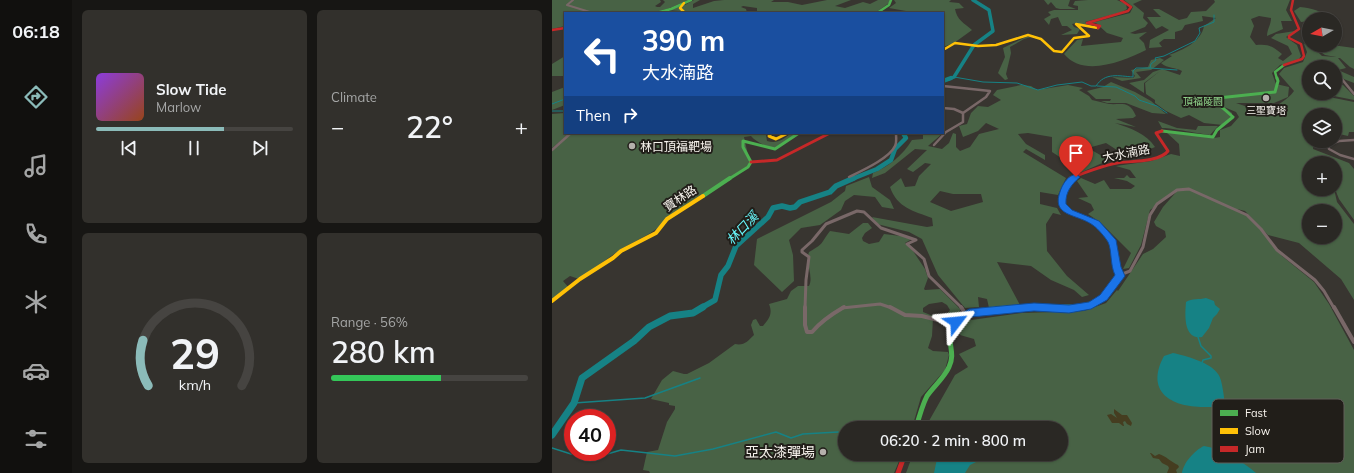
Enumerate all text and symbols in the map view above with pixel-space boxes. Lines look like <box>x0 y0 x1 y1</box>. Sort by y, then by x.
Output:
north arrow <box>1302 12 1342 52</box>
map controls <box>1302 12 1342 244</box>
text: 06:18 <box>12 20 60 43</box>
text: 390 m <box>642 23 725 58</box>
icon: left <box>576 28 628 80</box>
button: search <box>1302 60 1342 100</box>
text: 大水湳路 <box>642 61 714 84</box>
text: Slow Tide <box>156 80 226 99</box>
icon: directions <box>22 83 50 111</box>
text: Climate <box>331 89 377 105</box>
marker: 三聖寶塔 <box>1261 93 1271 103</box>
park label: 頂福陵園 <box>1183 95 1223 108</box>
text: Marlow <box>156 99 201 115</box>
icon: right <box>619 104 641 126</box>
place label: 三聖寶塔 <box>1246 104 1286 117</box>
text: Then <box>576 106 611 125</box>
text: 22° <box>406 108 453 146</box>
button: layers <box>1302 108 1342 148</box>
text: − <box>331 113 344 141</box>
text: + <box>515 113 528 141</box>
pin <box>1059 136 1093 177</box>
icon: previous <box>118 137 140 159</box>
icon: pause <box>183 137 205 159</box>
icon: next <box>249 137 271 159</box>
place label: 林口頂福靶場 <box>640 139 712 154</box>
marker: 林口頂福靶場 <box>627 141 637 151</box>
street label: 大水湳路 <box>1101 141 1151 165</box>
icon: arrive <box>1065 142 1087 164</box>
icon: music <box>22 152 50 180</box>
button: + <box>1302 156 1342 196</box>
street label: 寶林路 <box>661 182 699 214</box>
button: − <box>1302 204 1342 244</box>
water label: 林口溪 <box>723 207 763 248</box>
icon: phone <box>22 220 50 248</box>
icon: climate <box>22 288 50 316</box>
position arrow <box>935 301 977 343</box>
text: Range · 56% <box>331 314 408 330</box>
text: 29 <box>170 327 219 379</box>
text: 280 km <box>331 333 436 371</box>
icon: car <box>22 357 50 385</box>
text: km/h <box>178 375 211 393</box>
legend <box>1212 399 1344 463</box>
text: Fast <box>1245 406 1267 420</box>
speed limit sign: 40 <box>564 409 616 461</box>
text: Slow <box>1245 424 1271 438</box>
icon: filters <box>22 425 50 453</box>
text: 06:20 · 2 min · 800 m <box>880 431 1026 450</box>
text: Jam <box>1245 442 1265 456</box>
place label: 亞太漆彈場 <box>745 443 815 461</box>
marker: 亞太漆彈場 <box>818 447 828 457</box>

